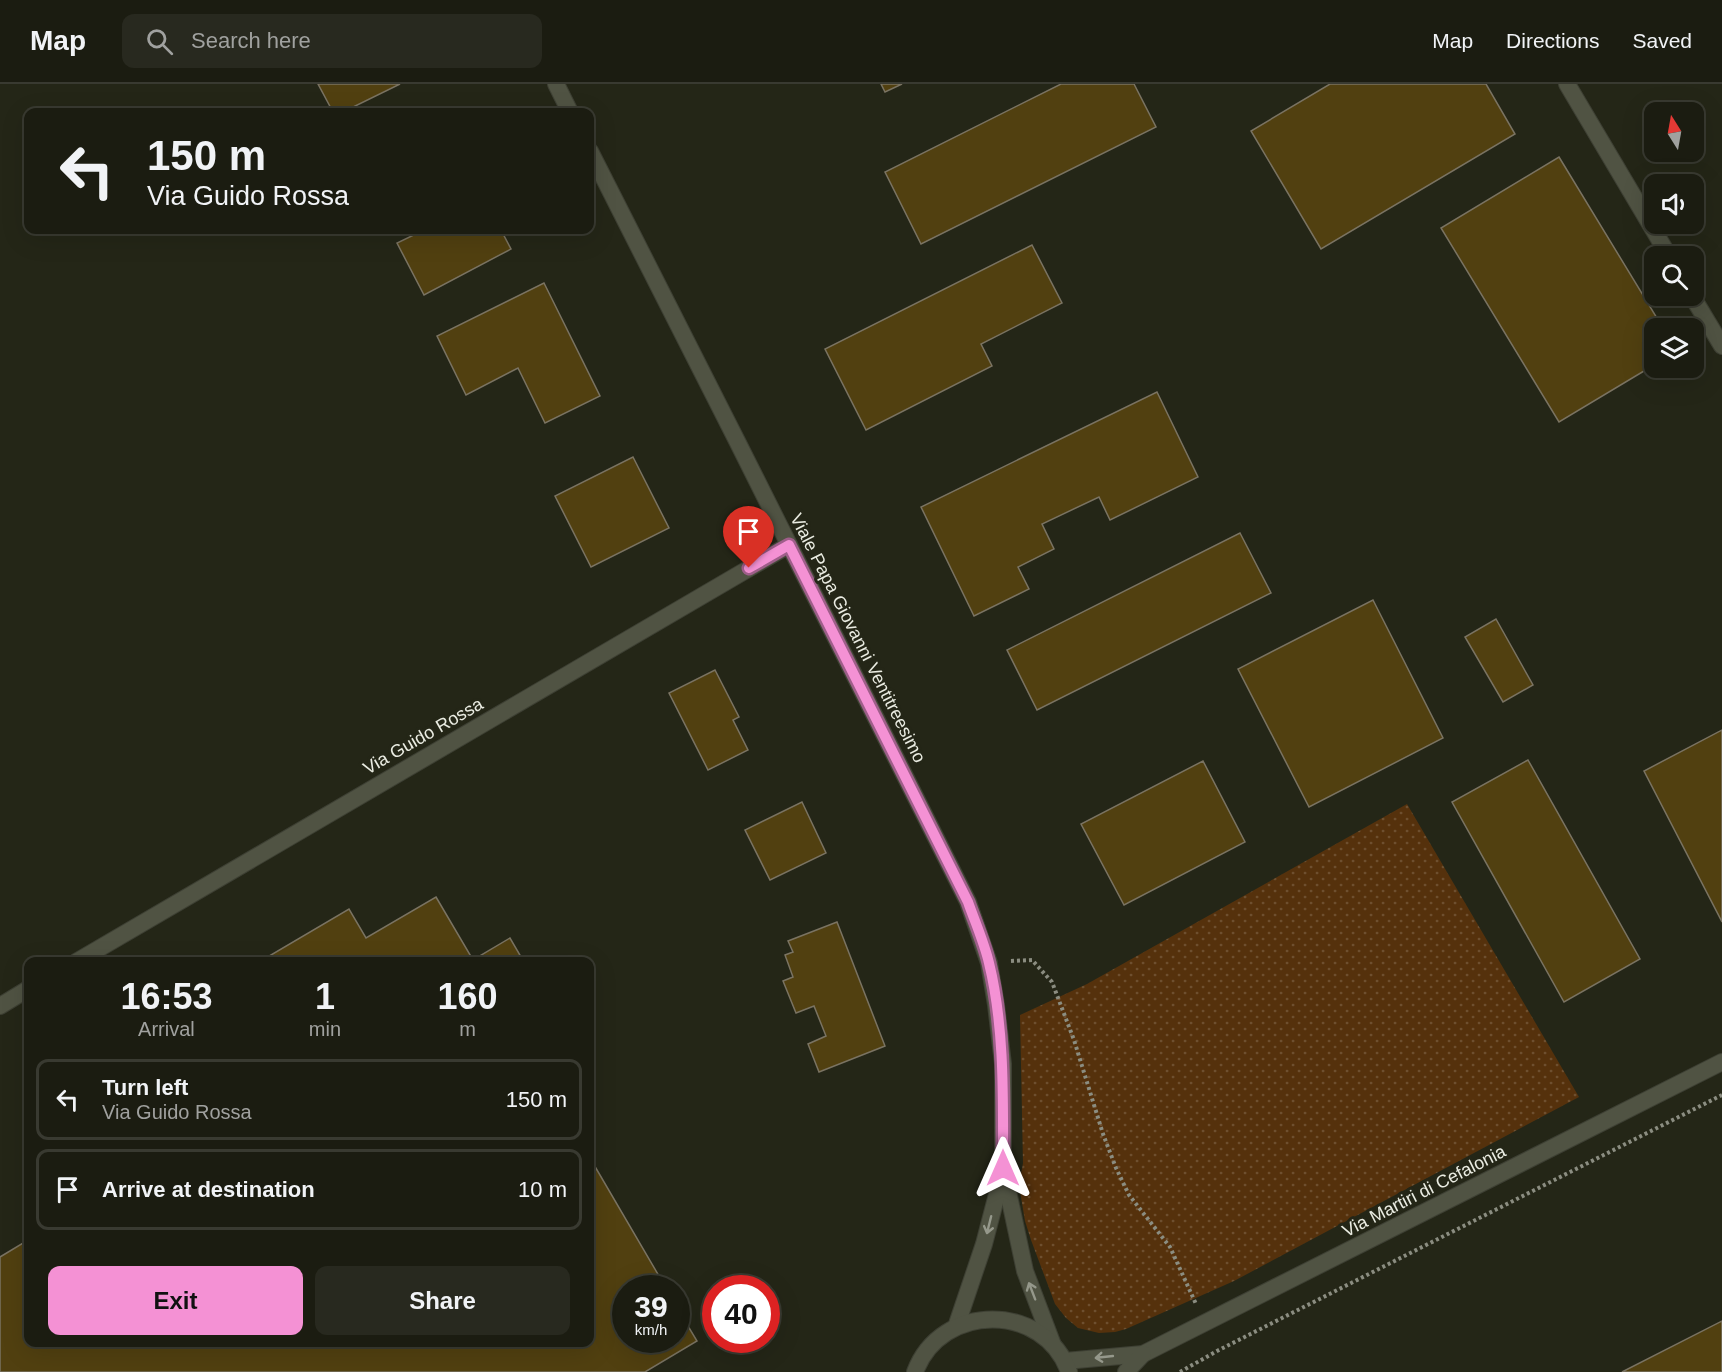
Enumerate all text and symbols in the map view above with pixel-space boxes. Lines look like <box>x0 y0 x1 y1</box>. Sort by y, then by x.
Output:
search box <box>122 14 542 68</box>
text: Map <box>30 25 86 56</box>
icon: search <box>143 25 176 58</box>
text: Search here <box>191 28 311 53</box>
text: Map <box>1432 29 1473 52</box>
text: Directions <box>1506 29 1599 52</box>
text: Saved <box>1632 29 1692 52</box>
north arrow <box>1644 102 1704 162</box>
map controls <box>1644 102 1704 378</box>
icon: left <box>48 132 126 210</box>
text: 150 m <box>147 132 266 179</box>
button: sound <box>1644 174 1704 234</box>
text: Via Guido Rossa <box>147 181 349 211</box>
button: search <box>1644 246 1704 306</box>
button: layers <box>1644 318 1704 378</box>
pin <box>723 506 774 568</box>
street label: Viale Papa Giovanni Ventitreesimo <box>786 510 930 766</box>
icon: arrive <box>732 515 765 548</box>
street label: Via Guido Rossa <box>360 693 487 778</box>
text: 16:53 <box>120 976 212 1017</box>
text: 1 <box>315 976 335 1017</box>
text: 160 <box>437 976 498 1017</box>
text: Arrival <box>138 1018 195 1040</box>
text: min <box>309 1018 341 1040</box>
text: m <box>459 1018 476 1040</box>
text: Turn left <box>102 1075 188 1100</box>
icon: left <box>51 1083 84 1116</box>
text: 150 m <box>506 1087 567 1112</box>
text: Via Guido Rossa <box>102 1101 252 1123</box>
position arrow <box>971 1136 1035 1200</box>
street label: Via Martiri di Cefalonia <box>1339 1141 1510 1241</box>
icon: arrive <box>51 1173 84 1206</box>
text: Arrive at destination <box>102 1177 315 1202</box>
text: 10 m <box>518 1177 567 1202</box>
one-way arrow <box>982 1215 994 1234</box>
button: Exit <box>48 1266 303 1335</box>
button: Share <box>315 1266 570 1335</box>
speed limit sign: 40 <box>702 1275 780 1353</box>
one-way arrow <box>1026 1282 1037 1300</box>
text: 39 <box>634 1290 668 1323</box>
text: km/h <box>635 1321 667 1338</box>
one-way arrow <box>1094 1352 1114 1363</box>

